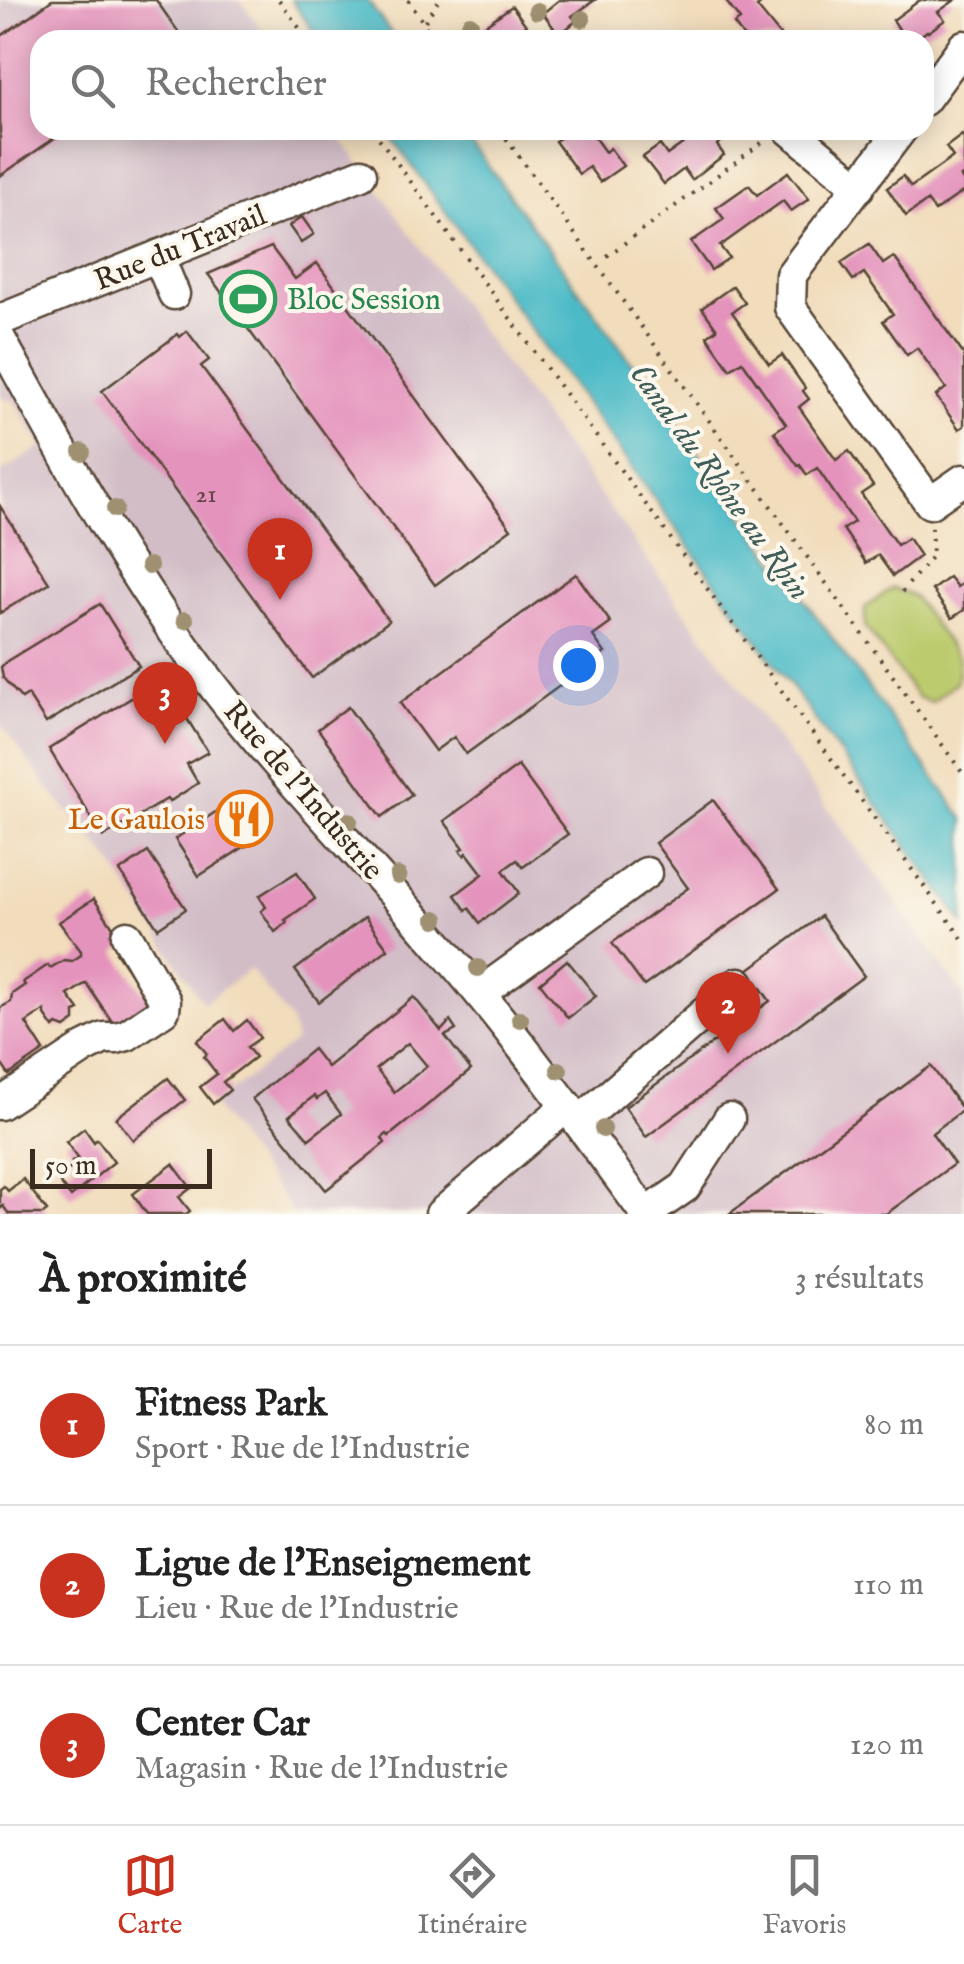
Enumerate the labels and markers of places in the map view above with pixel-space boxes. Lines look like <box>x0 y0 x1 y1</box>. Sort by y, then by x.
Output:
sports icon: Bloc Session <box>218 269 278 329</box>
place label: Bloc Session <box>287 282 441 320</box>
pin: 1 <box>248 518 312 600</box>
pin: 3 <box>132 662 198 744</box>
restaurant icon: Le Gaulois <box>214 789 274 849</box>
place label: Le Gaulois <box>68 802 205 840</box>
pin: 2 <box>696 972 760 1054</box>

